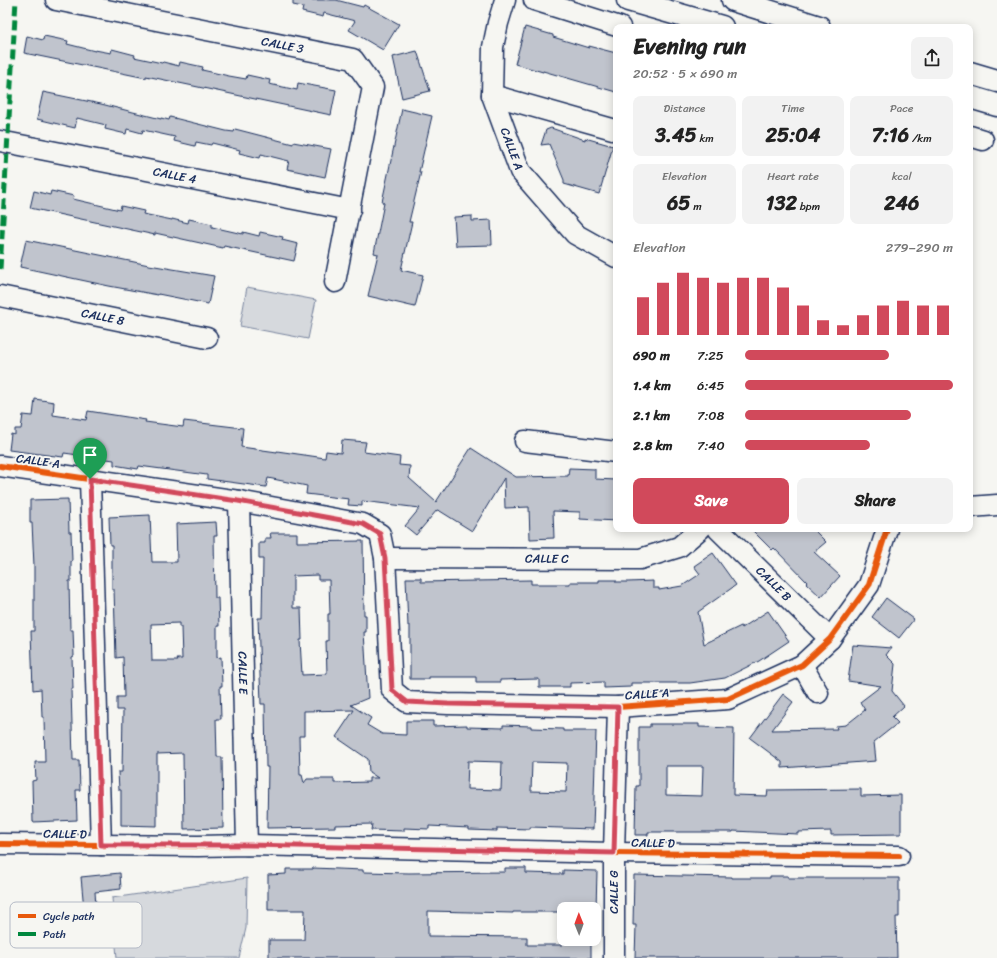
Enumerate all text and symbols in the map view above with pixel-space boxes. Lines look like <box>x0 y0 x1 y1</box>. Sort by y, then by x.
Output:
text: Evening run <box>633 27 746 66</box>
street label: CALLE 3 <box>259 30 306 60</box>
button: share <box>911 37 953 79</box>
text: 20:52 · 5 × 690 m <box>633 62 737 85</box>
text: Distance <box>663 99 705 118</box>
text: Time <box>781 99 805 118</box>
text: Pace <box>890 99 913 118</box>
text: 3.45 <box>655 118 697 153</box>
text: 25:04 <box>766 118 820 153</box>
text: 7:16 <box>872 118 909 153</box>
street label: CALLE A <box>494 124 530 174</box>
text: km <box>697 129 714 148</box>
text: /km <box>909 129 932 148</box>
street label: CALLE 4 <box>151 160 199 191</box>
text: Elevation <box>662 167 707 186</box>
text: Heart rate <box>767 167 819 186</box>
text: kcal <box>892 167 912 186</box>
text: 65 <box>667 186 690 221</box>
text: 132 <box>766 186 797 221</box>
text: 246 <box>884 186 919 221</box>
text: m <box>690 197 702 216</box>
text: bpm <box>797 197 820 216</box>
text: Elevation <box>633 236 686 259</box>
text: 279–290 m <box>886 236 953 259</box>
street label: CALLE 8 <box>79 302 126 332</box>
text: 690 m <box>633 344 670 367</box>
text: 7:25 <box>697 344 724 367</box>
text: 1.4 km <box>633 374 671 397</box>
text: 6:45 <box>697 374 724 397</box>
text: 2.1 km <box>633 404 670 427</box>
text: 7:08 <box>697 404 724 427</box>
text: 2.8 km <box>633 434 673 457</box>
text: 7:40 <box>697 434 725 457</box>
pin <box>73 438 107 479</box>
icon: arrive <box>79 444 101 466</box>
street label: CALLE A <box>15 447 62 475</box>
button: Save <box>633 478 789 524</box>
button: Share <box>797 478 953 524</box>
street label: CALLE C <box>525 548 569 570</box>
street label: CALLE B <box>750 560 797 607</box>
street label: CALLE E <box>232 651 255 696</box>
street label: CALLE A <box>624 681 670 707</box>
street label: CALLE D <box>43 823 88 845</box>
street label: CALLE D <box>631 832 676 854</box>
street label: CALLE G <box>603 870 625 914</box>
legend <box>10 902 142 948</box>
north arrow <box>557 902 601 946</box>
map controls <box>557 902 601 946</box>
text: Cycle path <box>43 907 95 926</box>
text: Path <box>43 925 66 944</box>

